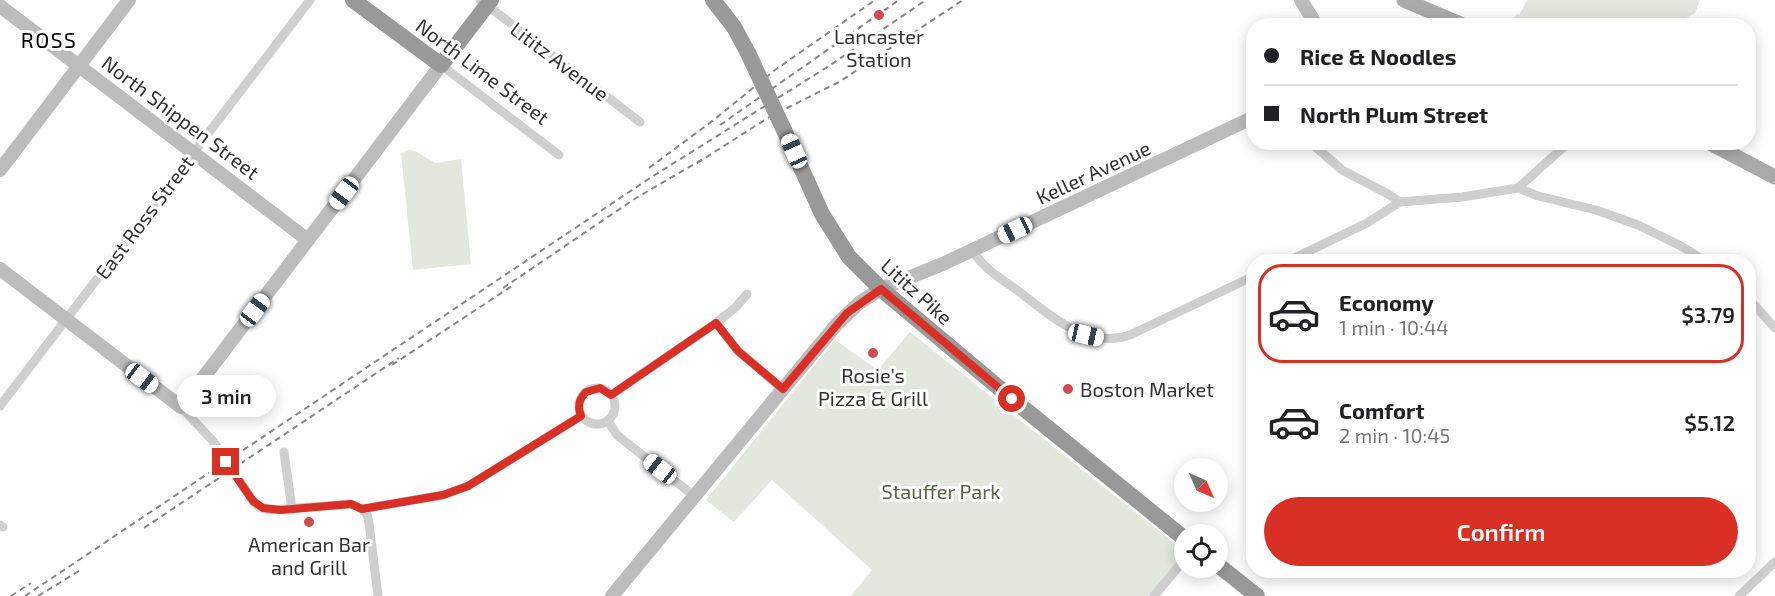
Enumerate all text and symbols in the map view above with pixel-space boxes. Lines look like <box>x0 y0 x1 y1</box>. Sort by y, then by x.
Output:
marker: Lancaster Station <box>872 8 886 22</box>
street label: North Lime Street <box>412 13 555 129</box>
street label: Lititz Avenue <box>506 16 614 106</box>
place label: Lancaster Station <box>834 24 924 71</box>
district label: ROSS <box>21 27 77 52</box>
text: Rice & Noodles <box>1300 43 1456 69</box>
street label: North Shippen Street <box>98 50 265 184</box>
text: North Plum Street <box>1300 101 1488 127</box>
car <box>778 131 810 171</box>
street label: Keller Avenue <box>1032 135 1154 209</box>
street label: East Ross Street <box>90 150 198 283</box>
car <box>326 173 362 213</box>
car <box>995 214 1035 246</box>
street label: Lititz Pike <box>876 253 958 329</box>
icon: car <box>1267 287 1321 341</box>
text: Economy <box>1339 289 1434 315</box>
car <box>237 290 273 330</box>
text: $3.79 <box>1681 301 1735 327</box>
text: 1 min · 10:44 <box>1339 315 1449 339</box>
car <box>1066 322 1106 348</box>
marker: Rosie’s Pizza & Grill <box>866 346 880 360</box>
car <box>122 360 162 396</box>
place label: Rosie’s Pizza & Grill <box>818 363 928 410</box>
callout: 3 min <box>176 375 276 417</box>
place label: Boston Market <box>1080 377 1214 401</box>
marker: Boston Market <box>1061 382 1075 396</box>
text: 3 min <box>201 384 252 408</box>
route start <box>998 385 1025 412</box>
icon: car <box>1267 395 1321 449</box>
text: Comfort <box>1339 397 1424 423</box>
text: $5.12 <box>1684 409 1735 435</box>
text: 2 min · 10:45 <box>1339 423 1450 447</box>
route end <box>212 448 239 475</box>
car <box>640 451 680 487</box>
north arrow <box>1174 458 1228 512</box>
map controls <box>1174 458 1228 578</box>
park label: Stauffer Park <box>882 479 1000 503</box>
button: Confirm <box>1264 497 1738 566</box>
marker: American Bar and Grill <box>302 515 316 529</box>
button: locate <box>1174 524 1228 578</box>
place label: American Bar and Grill <box>248 532 370 579</box>

